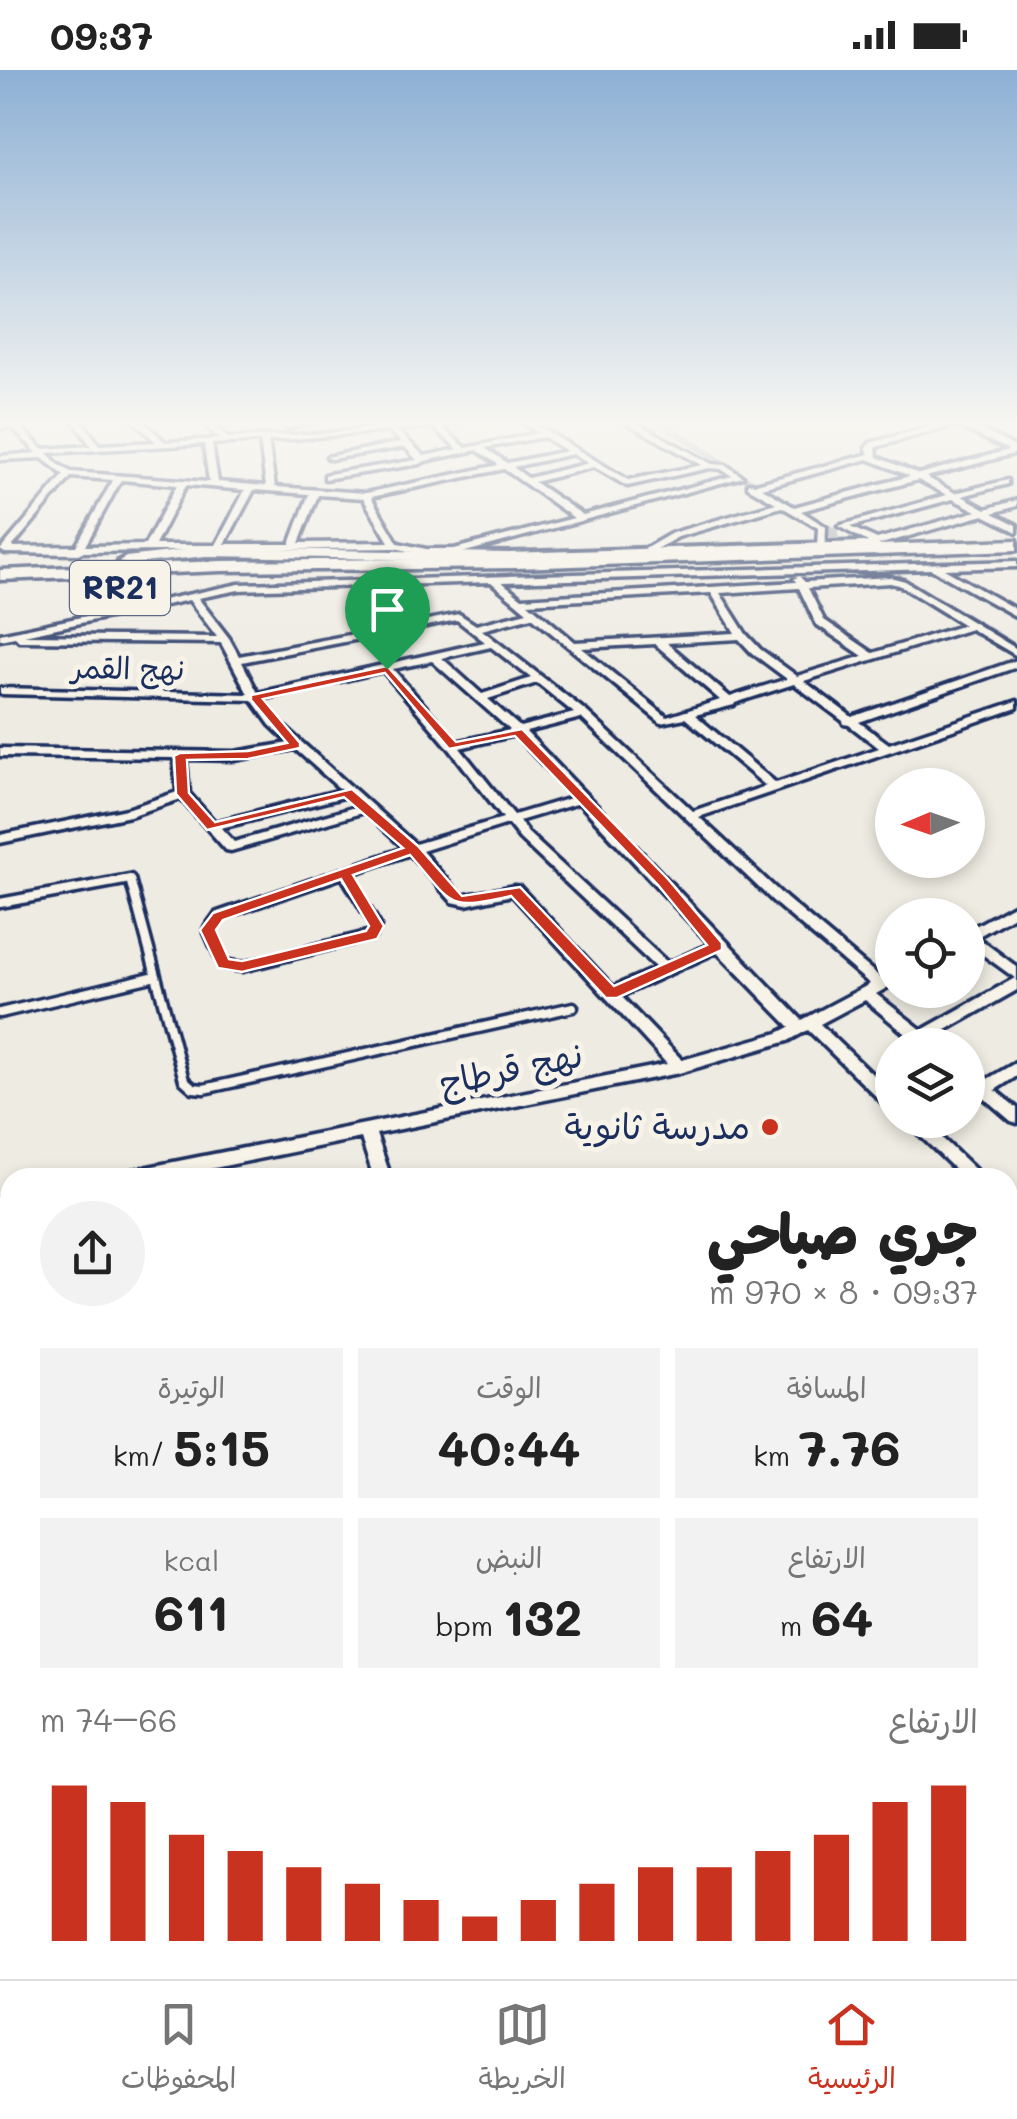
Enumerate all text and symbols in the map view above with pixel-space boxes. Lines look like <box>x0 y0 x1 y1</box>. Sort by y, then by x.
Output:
text: 09:37 <box>50 10 153 60</box>
road number: RR21 <box>70 561 170 615</box>
pin <box>345 567 430 670</box>
icon: arrive <box>360 582 415 637</box>
street label: نهج القمر <box>68 646 185 690</box>
north arrow <box>875 768 985 878</box>
map controls <box>875 768 985 1138</box>
button: locate <box>875 898 985 1008</box>
button: layers <box>875 1028 985 1138</box>
street label: نهج قرطاج <box>435 1029 587 1108</box>
place label: مدرسة ثانوية <box>565 1102 750 1148</box>
marker: مدرسة ثانوية <box>759 1116 781 1138</box>
text: جري صباحي <box>707 1196 978 1268</box>
button: share <box>40 1201 145 1306</box>
text: 09:37 · 8 × 970 m <box>709 1270 978 1312</box>
text: الوتيرة <box>158 1369 225 1405</box>
text: الوقت <box>476 1369 542 1405</box>
text: المسافة <box>787 1369 867 1405</box>
text: 5:15 <box>174 1413 270 1479</box>
text: 40:44 <box>437 1413 581 1479</box>
text: 7.76 <box>799 1413 900 1479</box>
text: /km <box>113 1437 174 1473</box>
text: km <box>753 1437 799 1473</box>
text: النبض <box>476 1539 542 1575</box>
text: الارتفاع <box>787 1539 866 1575</box>
text: kcal <box>163 1542 219 1578</box>
text: 611 <box>154 1578 229 1644</box>
text: 132 <box>502 1583 582 1649</box>
text: 64 <box>811 1583 873 1649</box>
text: bpm <box>436 1607 502 1643</box>
text: m <box>780 1607 811 1643</box>
text: 66–74 m <box>40 1698 177 1740</box>
text: الارتفاع <box>888 1699 978 1741</box>
tab: المحفوظات <box>121 1997 236 2103</box>
tab: الخريطة <box>479 1997 566 2103</box>
tab: الرئيسية <box>808 1997 896 2103</box>

